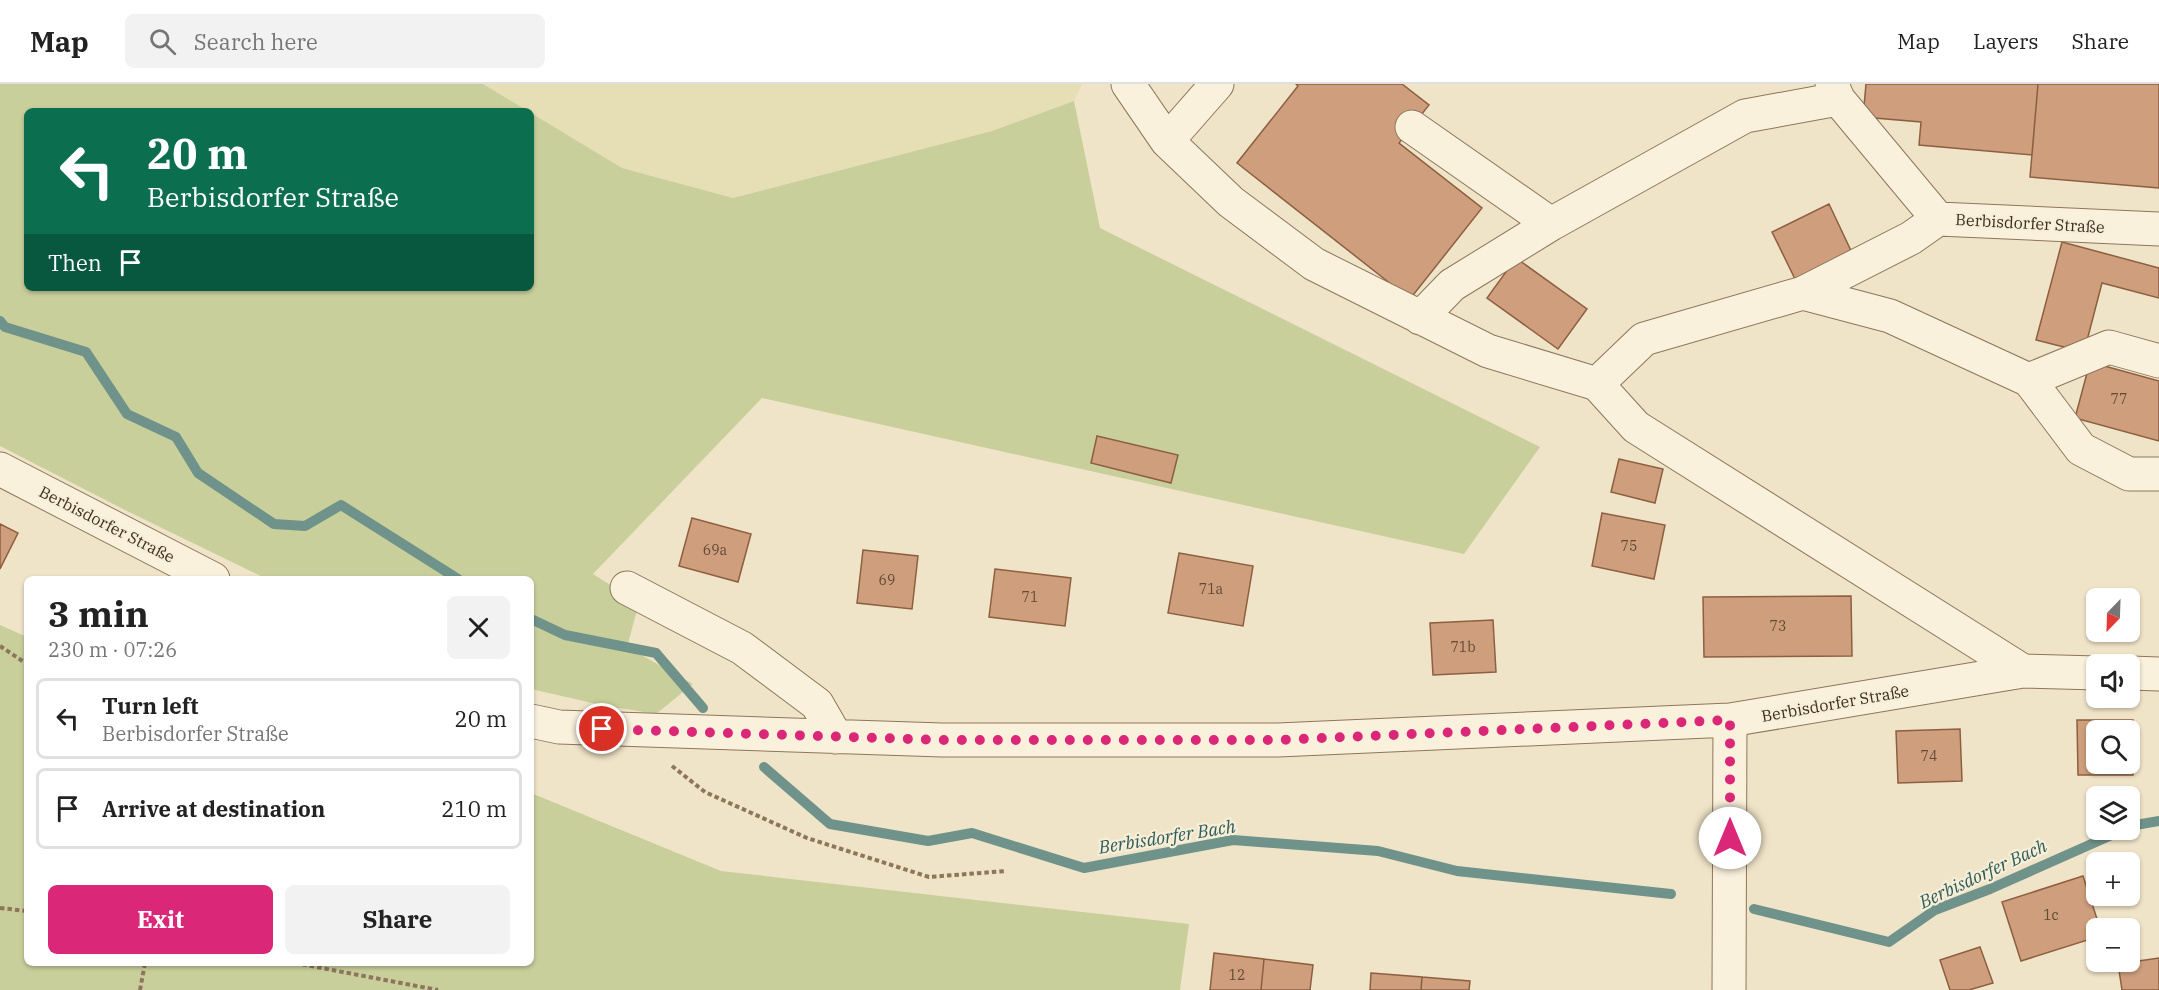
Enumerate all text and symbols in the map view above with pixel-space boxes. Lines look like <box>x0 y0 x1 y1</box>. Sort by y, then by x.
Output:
search box <box>125 14 545 68</box>
text: Map <box>30 23 89 60</box>
icon: search <box>146 25 179 58</box>
text: Search here <box>194 27 318 56</box>
text: Map <box>1897 27 1940 55</box>
text: Layers <box>1973 27 2039 55</box>
text: Share <box>2072 27 2129 55</box>
text: 20 m <box>147 126 248 181</box>
icon: left <box>48 132 126 210</box>
text: Berbisdorfer Straße <box>147 179 399 214</box>
street label: Berbisdorfer Straße <box>1955 209 2105 237</box>
icon: arrive <box>114 246 147 279</box>
text: Then <box>48 248 102 277</box>
house number: 77 <box>2111 390 2127 408</box>
street label: Berbisdorfer Straße <box>36 481 178 567</box>
house number: 75 <box>1621 537 1637 555</box>
house number: 69a <box>703 541 728 559</box>
house number: 69 <box>879 571 895 589</box>
house number: 71a <box>1199 580 1224 598</box>
house number: 71 <box>1022 588 1038 606</box>
north arrow <box>2086 588 2140 642</box>
map controls <box>2086 588 2140 972</box>
text: 3 min <box>48 590 149 637</box>
button: close <box>447 596 510 659</box>
house number: 73 <box>1770 617 1786 635</box>
text: 230 m · 07:26 <box>48 636 177 663</box>
house number: 71b <box>1450 638 1476 656</box>
button: sound <box>2086 654 2140 708</box>
street label: Berbisdorfer Straße <box>1760 680 1910 726</box>
text: Turn left <box>102 691 198 720</box>
icon: left <box>51 702 84 735</box>
pin <box>576 703 627 754</box>
text: 20 m <box>455 704 507 733</box>
icon: arrive <box>585 712 618 745</box>
text: Berbisdorfer Straße <box>102 720 289 747</box>
button: search <box>2086 720 2140 774</box>
house number: 74 <box>1921 747 1937 765</box>
button: layers <box>2086 786 2140 840</box>
icon: arrive <box>51 792 84 825</box>
text: Arrive at destination <box>102 794 325 823</box>
text: 210 m <box>441 794 507 823</box>
position arrow <box>1698 806 1762 870</box>
water label: Berbisdorfer Bach <box>1096 814 1237 859</box>
water label: Berbisdorfer Bach <box>1914 834 2050 914</box>
button: + <box>2086 852 2140 906</box>
button: Exit <box>48 885 273 954</box>
button: Share <box>285 885 510 954</box>
house number: 1c <box>2043 906 2059 924</box>
button: − <box>2086 918 2140 972</box>
house number: 12 <box>1229 966 1245 984</box>

